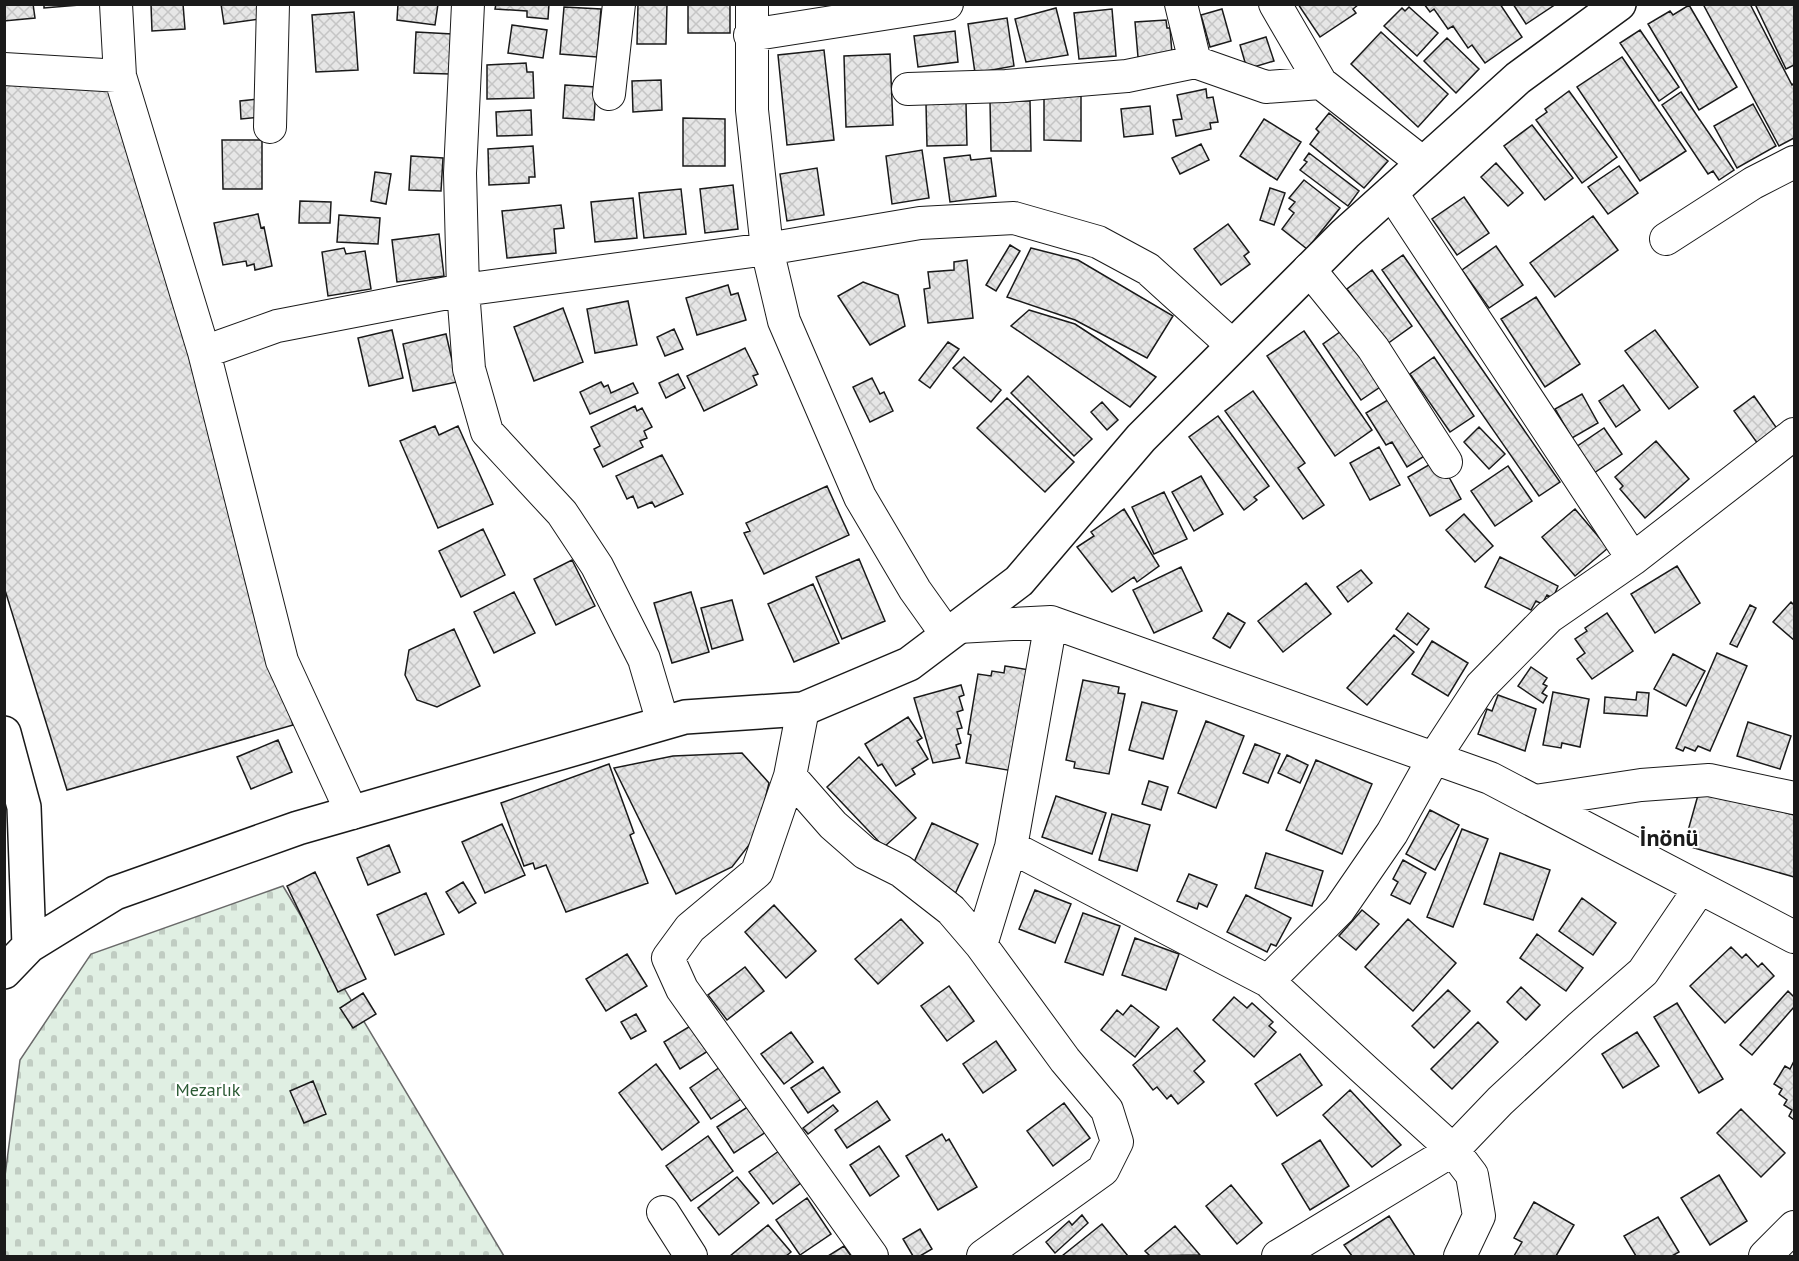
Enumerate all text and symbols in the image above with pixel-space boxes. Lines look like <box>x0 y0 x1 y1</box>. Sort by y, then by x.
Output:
district label: İnönü <box>1640 822 1698 853</box>
park label: Mezarlık <box>176 1078 241 1101</box>

